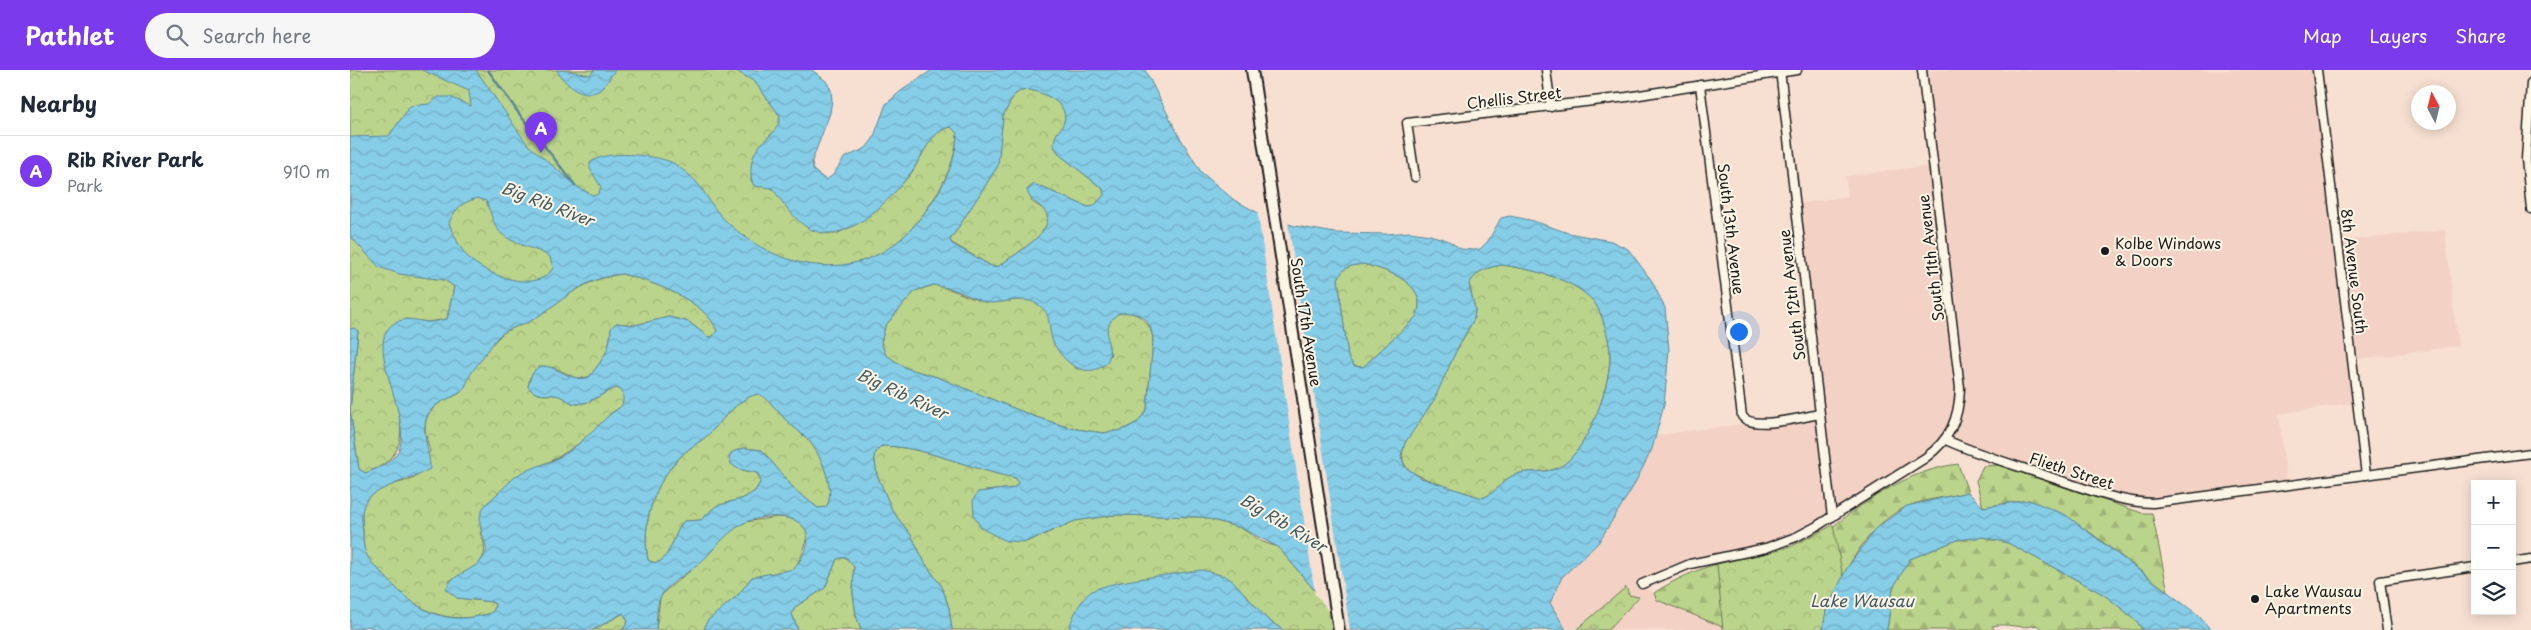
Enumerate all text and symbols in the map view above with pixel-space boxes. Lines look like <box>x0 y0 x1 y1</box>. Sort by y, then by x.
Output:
search box <box>145 13 495 58</box>
text: Pathlet <box>25 17 115 53</box>
icon: search <box>163 21 191 49</box>
text: Search here <box>203 21 311 49</box>
text: Map <box>2303 22 2342 49</box>
text: Layers <box>2370 22 2427 49</box>
text: Share <box>2455 22 2506 49</box>
street label: Chellis Street <box>1465 80 1563 114</box>
north arrow <box>2411 85 2456 130</box>
text: Nearby <box>20 87 97 119</box>
pin: A <box>525 112 557 153</box>
text: Rib River Park <box>67 145 204 173</box>
text: A <box>30 159 42 183</box>
text: 910 m <box>283 159 330 183</box>
street label: South 13th Avenue <box>1713 162 1751 296</box>
text: Park <box>67 173 103 197</box>
water label: Big Rib River <box>498 174 600 233</box>
street label: South 11th Avenue <box>1911 193 1949 323</box>
street label: 8th Avenue South <box>2336 207 2374 335</box>
street label: South 12th Avenue <box>1772 228 1810 362</box>
place label: Kolbe Windows & Doors <box>2115 231 2221 271</box>
marker: Kolbe Windows & Doors <box>2099 245 2111 257</box>
street label: South 17th Avenue <box>1285 256 1329 388</box>
your location <box>1726 319 1752 345</box>
water label: Big Rib River <box>854 362 954 425</box>
street label: Flieth Street <box>2027 446 2117 494</box>
map controls <box>2471 480 2516 615</box>
button: + <box>2471 480 2516 525</box>
water label: Big Rib River <box>1236 487 1334 559</box>
button: − <box>2471 525 2516 570</box>
button: layers <box>2471 570 2516 615</box>
place label: Lake Wausau Apartments <box>2265 579 2362 619</box>
water label: Lake Wausau <box>1810 588 1915 612</box>
marker: Lake Wausau Apartments <box>2249 593 2261 605</box>

